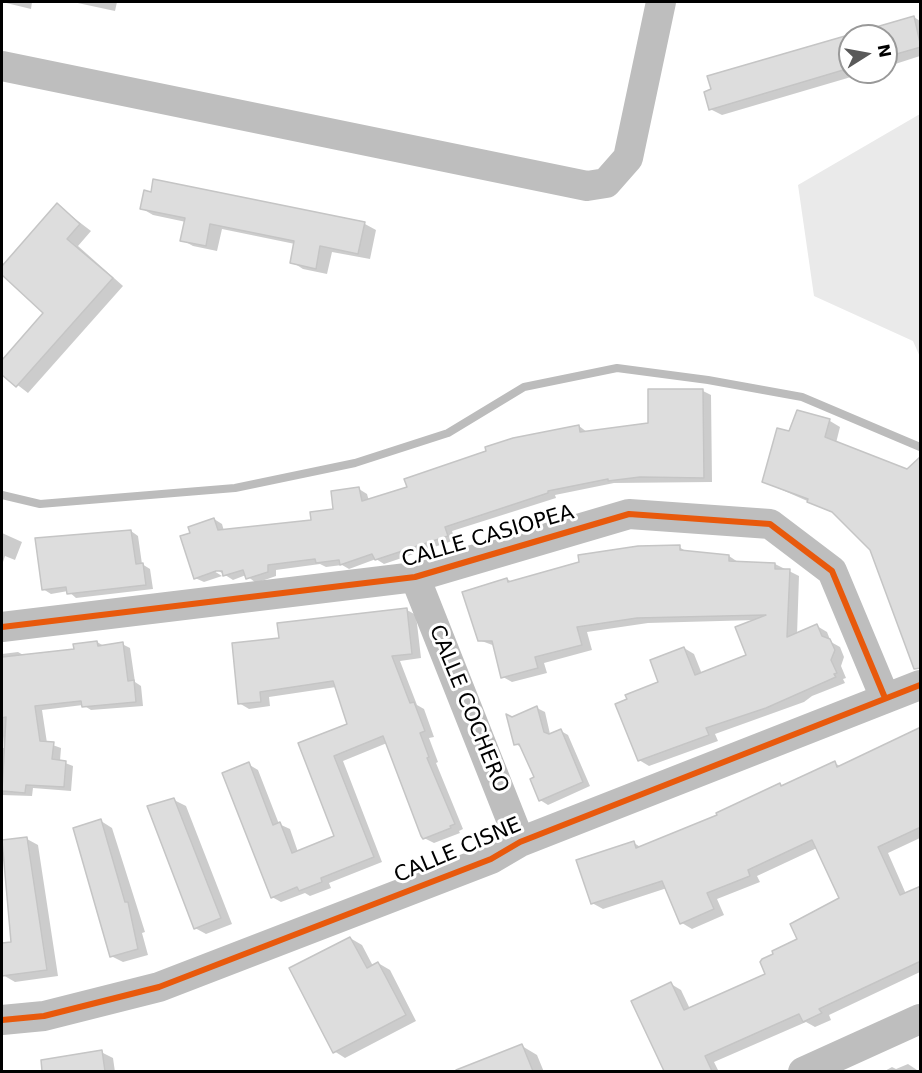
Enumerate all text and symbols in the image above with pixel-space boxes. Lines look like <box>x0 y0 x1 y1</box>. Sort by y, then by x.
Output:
north arrow <box>838 24 898 84</box>
text: N <box>874 42 895 59</box>
street label: CALLE CASIOPEA <box>399 500 577 574</box>
street label: CALLE COCHERO <box>423 622 513 796</box>
street label: CALLE CISNE <box>391 813 525 889</box>

